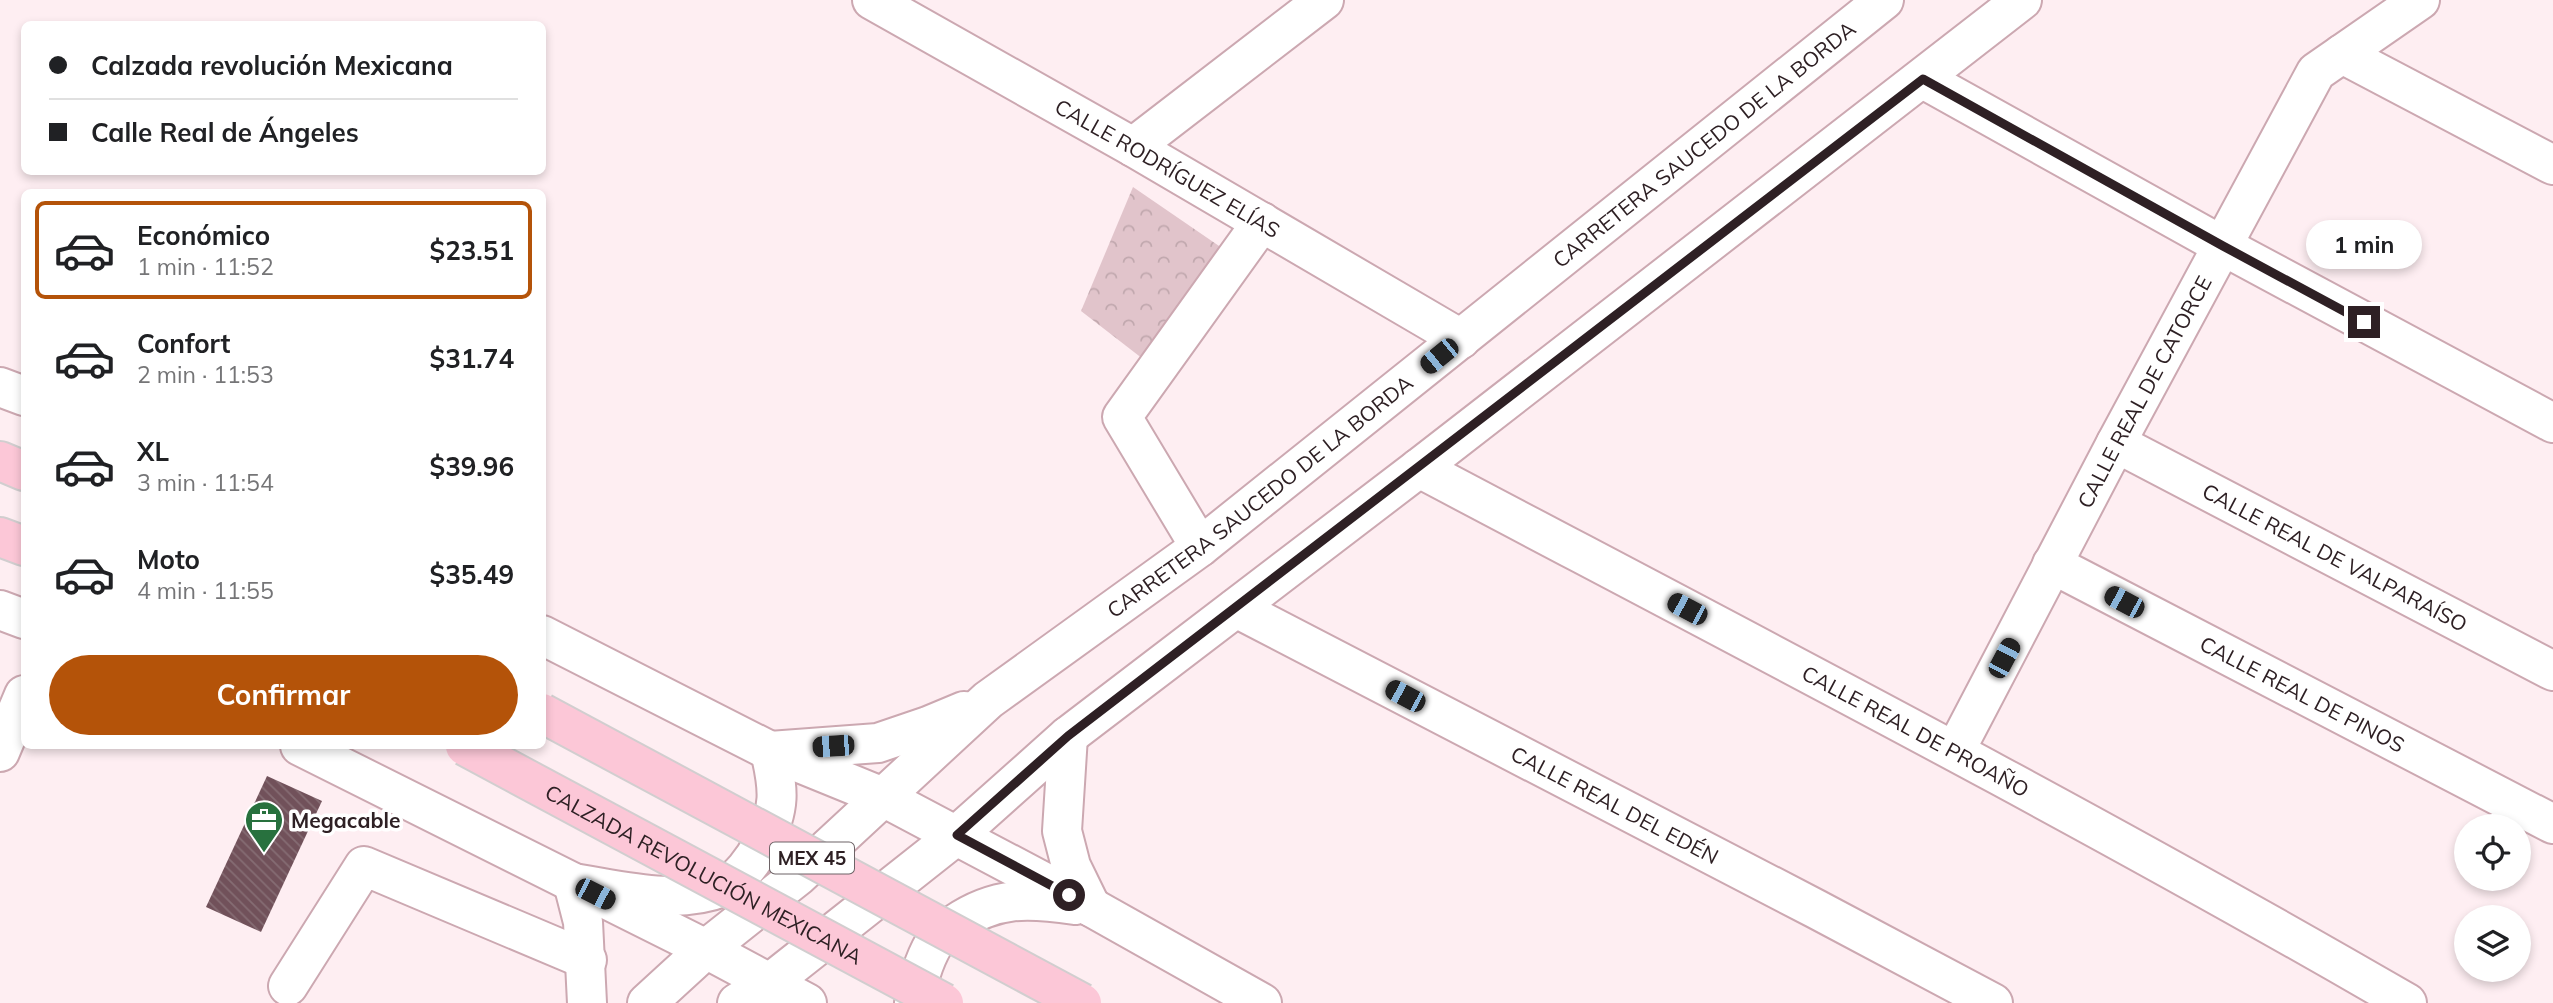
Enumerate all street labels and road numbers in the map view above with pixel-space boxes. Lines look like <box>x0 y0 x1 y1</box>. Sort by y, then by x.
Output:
street label: CARRETERA SAUCEDO DE LA BORDA <box>1547 15 1861 273</box>
street label: CALLE RODRÍGUEZ ELÍAS <box>1051 93 1285 243</box>
street label: CALLE REAL DE CATORCE <box>2071 271 2217 512</box>
street label: CARRETERA SAUCEDO DE LA BORDA <box>1102 369 1418 623</box>
street label: CALLE REAL DE VALPARAÍSO <box>2198 477 2472 637</box>
street label: CALLE REAL DE PINOS <box>2196 630 2409 758</box>
street label: CALLE REAL DE PROAÑO <box>1798 660 2034 802</box>
street label: CALLE REAL DEL EDÉN <box>1507 740 1723 869</box>
street label: CALZADA REVOLUCIÓN MEXICANA <box>541 779 867 970</box>
road number: MEX 45 <box>770 842 854 874</box>

